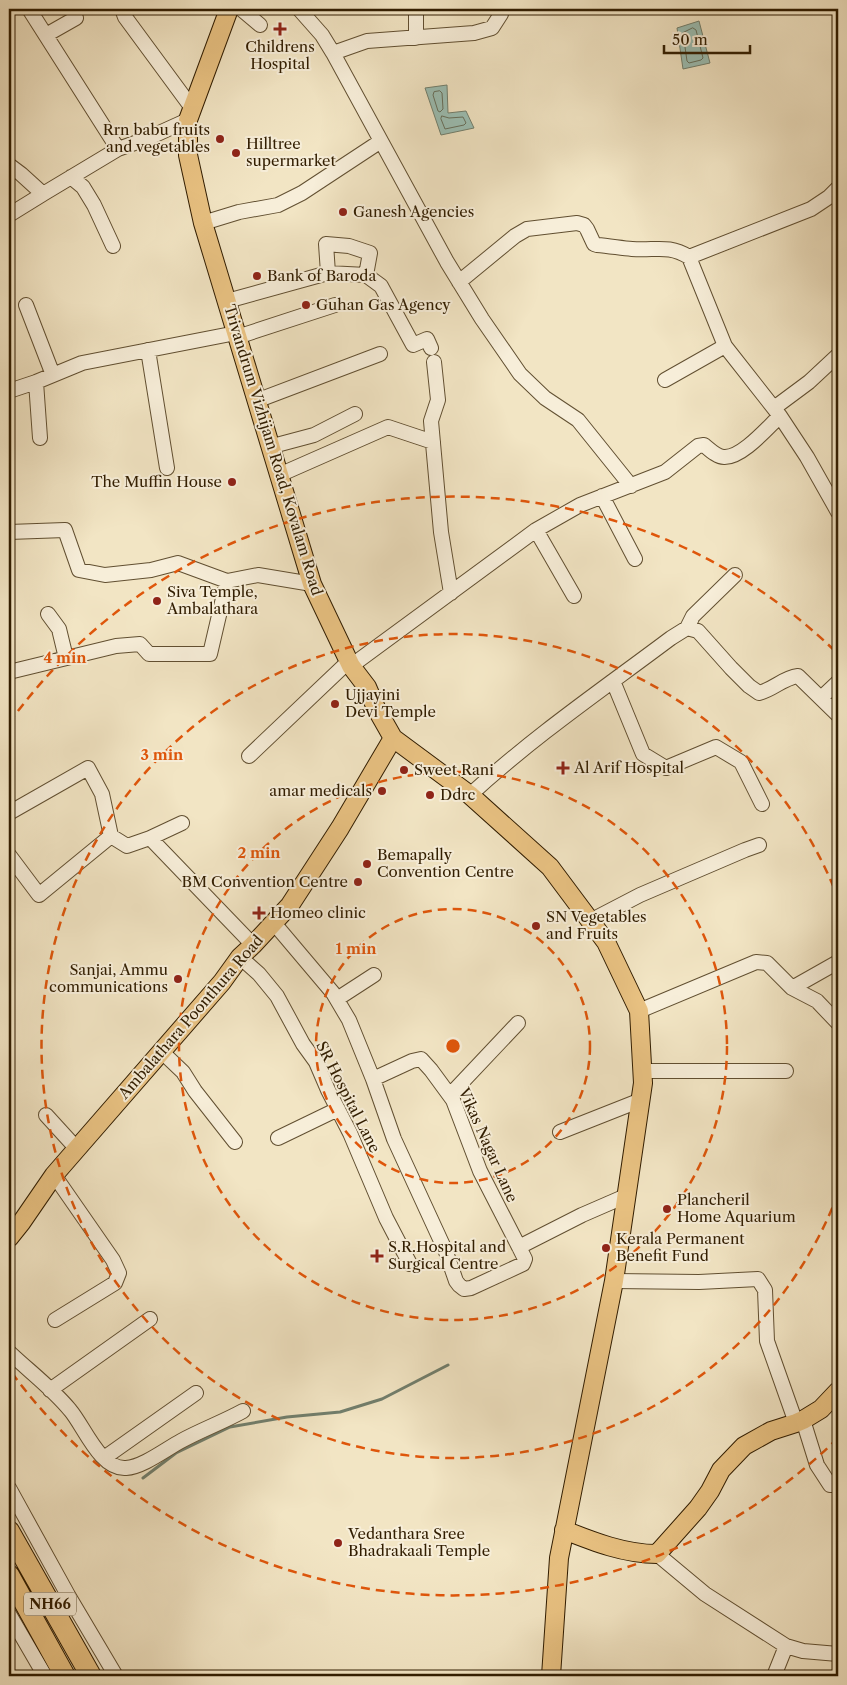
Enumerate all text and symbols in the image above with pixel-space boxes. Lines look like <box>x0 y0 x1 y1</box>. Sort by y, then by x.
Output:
marker: Childrens Hospital <box>273 22 287 36</box>
scale bar <box>664 22 751 54</box>
text: 50 m <box>672 30 708 49</box>
place label: Childrens Hospital <box>245 37 315 73</box>
place label: Rrn babu fruits and vegetables <box>103 120 210 156</box>
marker: Rrn babu fruits and vegetables <box>214 133 226 145</box>
place label: Hilltree supermarket <box>246 134 336 170</box>
marker: Hilltree supermarket <box>230 147 242 159</box>
place label: Ganesh Agencies <box>353 202 474 221</box>
marker: Ganesh Agencies <box>337 206 349 218</box>
place label: Bank of Baroda <box>267 266 376 285</box>
marker: Bank of Baroda <box>251 270 263 282</box>
place label: Guhan Gas Agency <box>316 295 451 314</box>
marker: Guhan Gas Agency <box>300 299 312 311</box>
street label: Trivandrum Vizhijam Road, Kovalam Road <box>220 302 327 598</box>
place label: The Muffin House <box>91 472 222 491</box>
marker: The Muffin House <box>226 476 238 488</box>
place label: Siva Temple, Ambalathara <box>166 582 258 618</box>
marker: Siva Temple, Ambalathara <box>151 595 163 607</box>
text: 4 min <box>43 648 87 667</box>
place label: Ujjayini Devi Temple <box>345 685 436 721</box>
marker: Ujjayini Devi Temple <box>329 698 341 710</box>
text: 3 min <box>141 745 184 764</box>
place label: Al Arif Hospital <box>573 758 685 777</box>
place label: Sweet Rani <box>414 760 494 779</box>
marker: Al Arif Hospital <box>556 761 570 775</box>
marker: Sweet Rani <box>398 764 410 776</box>
place label: amar medicals <box>269 781 372 800</box>
marker: amar medicals <box>376 785 388 797</box>
place label: Ddrc <box>440 785 475 804</box>
marker: Ddrc <box>424 789 436 801</box>
text: 2 min <box>237 843 281 862</box>
place label: Bemapally Convention Centre <box>377 845 514 881</box>
marker: Bemapally Convention Centre <box>361 858 373 870</box>
place label: BM Convention Centre <box>182 872 348 891</box>
marker: BM Convention Centre <box>352 876 364 888</box>
place label: Homeo clinic <box>270 903 366 922</box>
marker: Homeo clinic <box>252 906 266 920</box>
place label: SN Vegetables and Fruits <box>546 907 647 943</box>
marker: SN Vegetables and Fruits <box>530 920 542 932</box>
street label: Ambalathara Poonthura Road <box>113 931 267 1103</box>
text: 1 min <box>335 939 377 958</box>
place label: Sanjai, Ammu communications <box>49 960 168 996</box>
marker: Sanjai, Ammu communications <box>172 973 184 985</box>
centre of rings <box>444 1037 462 1055</box>
street label: SR Hospital Lane <box>312 1038 385 1156</box>
street label: Vikas Nagar Lane <box>454 1084 522 1205</box>
place label: Plancheril Home Aquarium <box>677 1190 796 1226</box>
marker: Plancheril Home Aquarium <box>661 1203 673 1215</box>
place label: Kerala Permanent Benefit Fund <box>616 1229 745 1265</box>
place label: S.R.Hospital and Surgical Centre <box>388 1237 506 1273</box>
marker: Kerala Permanent Benefit Fund <box>600 1242 612 1254</box>
marker: S.R.Hospital and Surgical Centre <box>370 1249 384 1263</box>
place label: Vedanthara Sree Bhadrakaali Temple <box>347 1524 490 1560</box>
marker: Vedanthara Sree Bhadrakaali Temple <box>332 1537 344 1549</box>
road number: NH66 <box>24 1592 76 1616</box>

